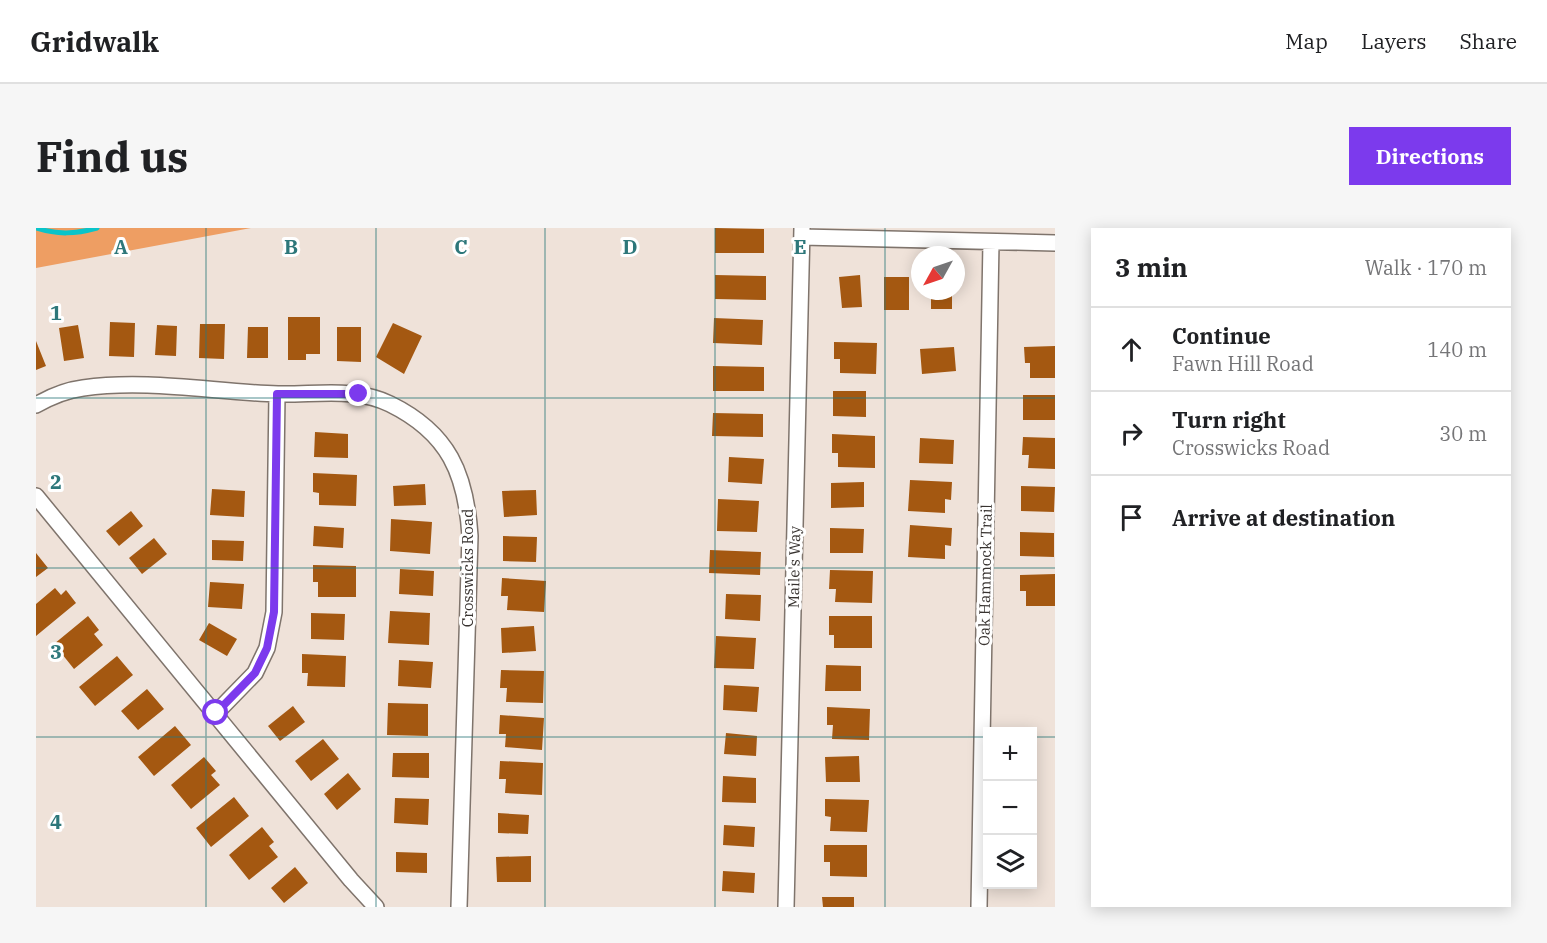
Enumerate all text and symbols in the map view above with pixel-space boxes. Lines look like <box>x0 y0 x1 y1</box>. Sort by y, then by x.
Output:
text: Gridwalk <box>30 23 159 60</box>
text: Map <box>1285 27 1328 55</box>
text: Layers <box>1361 27 1427 55</box>
text: Share <box>1460 27 1517 55</box>
button: Directions <box>1349 127 1511 185</box>
text: Find us <box>36 129 188 184</box>
text: A <box>114 233 128 260</box>
text: B <box>284 233 298 260</box>
text: C <box>454 233 468 260</box>
text: D <box>622 233 638 260</box>
text: E <box>793 233 807 260</box>
north arrow <box>911 246 965 300</box>
text: 3 min <box>1115 250 1188 284</box>
text: Walk · 170 m <box>1365 254 1487 281</box>
text: 1 <box>50 299 62 326</box>
text: Continue <box>1172 321 1271 350</box>
icon: ahead <box>1115 333 1148 366</box>
text: 140 m <box>1427 336 1487 363</box>
text: Fawn Hill Road <box>1172 350 1314 377</box>
route end <box>345 380 371 406</box>
text: Turn right <box>1172 405 1286 434</box>
icon: right <box>1115 417 1148 450</box>
text: 30 m <box>1439 420 1487 447</box>
text: Crosswicks Road <box>1172 434 1330 461</box>
text: 2 <box>50 468 62 495</box>
icon: arrive <box>1115 501 1148 534</box>
text: Arrive at destination <box>1172 503 1395 532</box>
street label: Oak Hammock Trail <box>974 504 996 646</box>
street label: Crosswicks Road <box>458 509 477 627</box>
street label: Maile's Way <box>784 526 804 608</box>
text: 3 <box>50 638 62 665</box>
route start <box>202 699 228 725</box>
map controls <box>983 727 1037 889</box>
button: + <box>983 727 1037 781</box>
button: − <box>983 781 1037 835</box>
text: 4 <box>50 808 62 835</box>
button: layers <box>983 835 1037 889</box>

